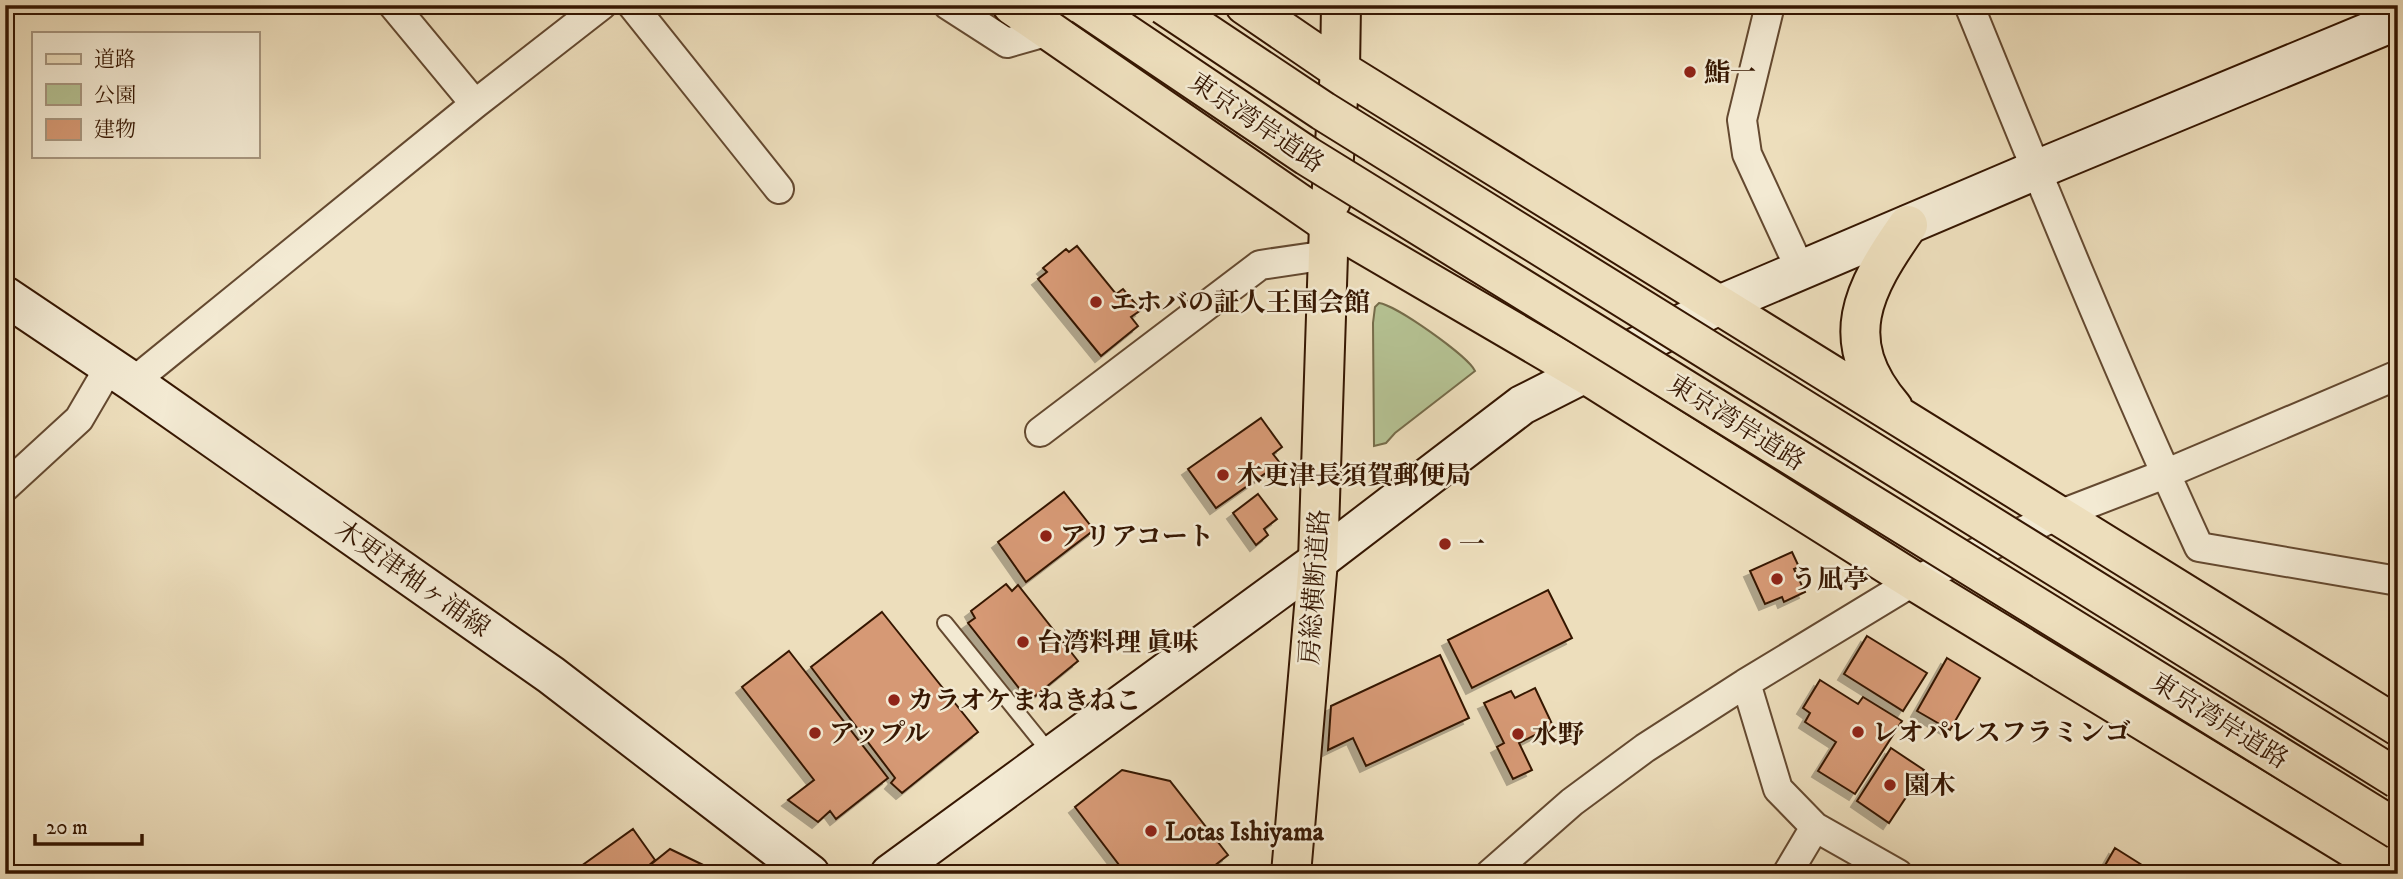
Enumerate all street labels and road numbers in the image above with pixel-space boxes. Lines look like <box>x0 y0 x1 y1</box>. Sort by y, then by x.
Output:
street label: 東京湾岸道路 <box>1182 66 1330 181</box>
street label: 東京湾岸道路 <box>1661 368 1811 479</box>
street label: 房総横断道路 <box>1294 508 1337 666</box>
street label: 木更津袖ヶ浦線 <box>328 514 496 645</box>
street label: 東京湾岸道路 <box>2144 666 2294 777</box>

